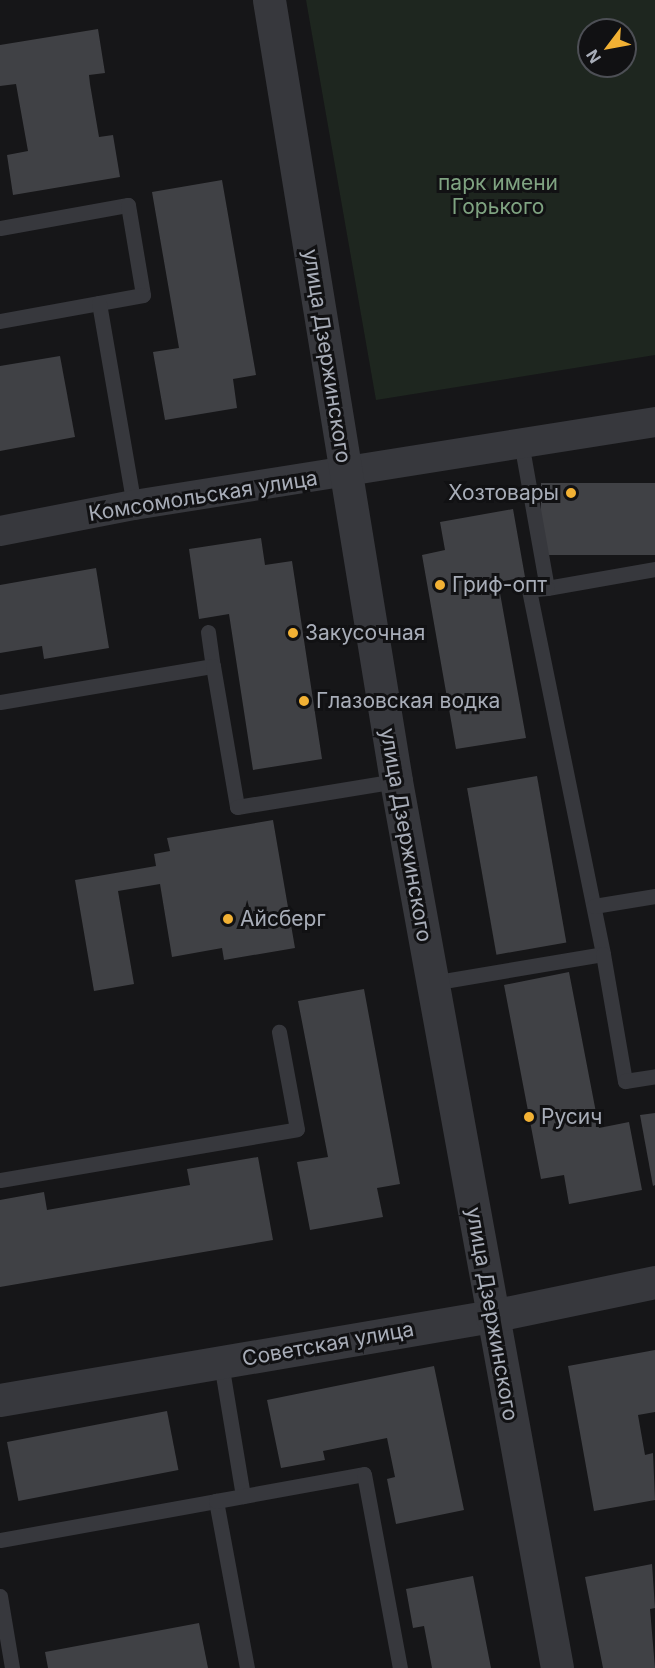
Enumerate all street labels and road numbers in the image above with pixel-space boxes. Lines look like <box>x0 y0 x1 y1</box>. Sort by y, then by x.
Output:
street label: улица Дзержинского <box>298 247 356 465</box>
street label: Комсомольская улица <box>87 465 319 527</box>
street label: улица Дзержинского <box>375 726 437 944</box>
street label: улица Дзержинского <box>461 1205 523 1423</box>
street label: Советская улица <box>240 1316 416 1372</box>

